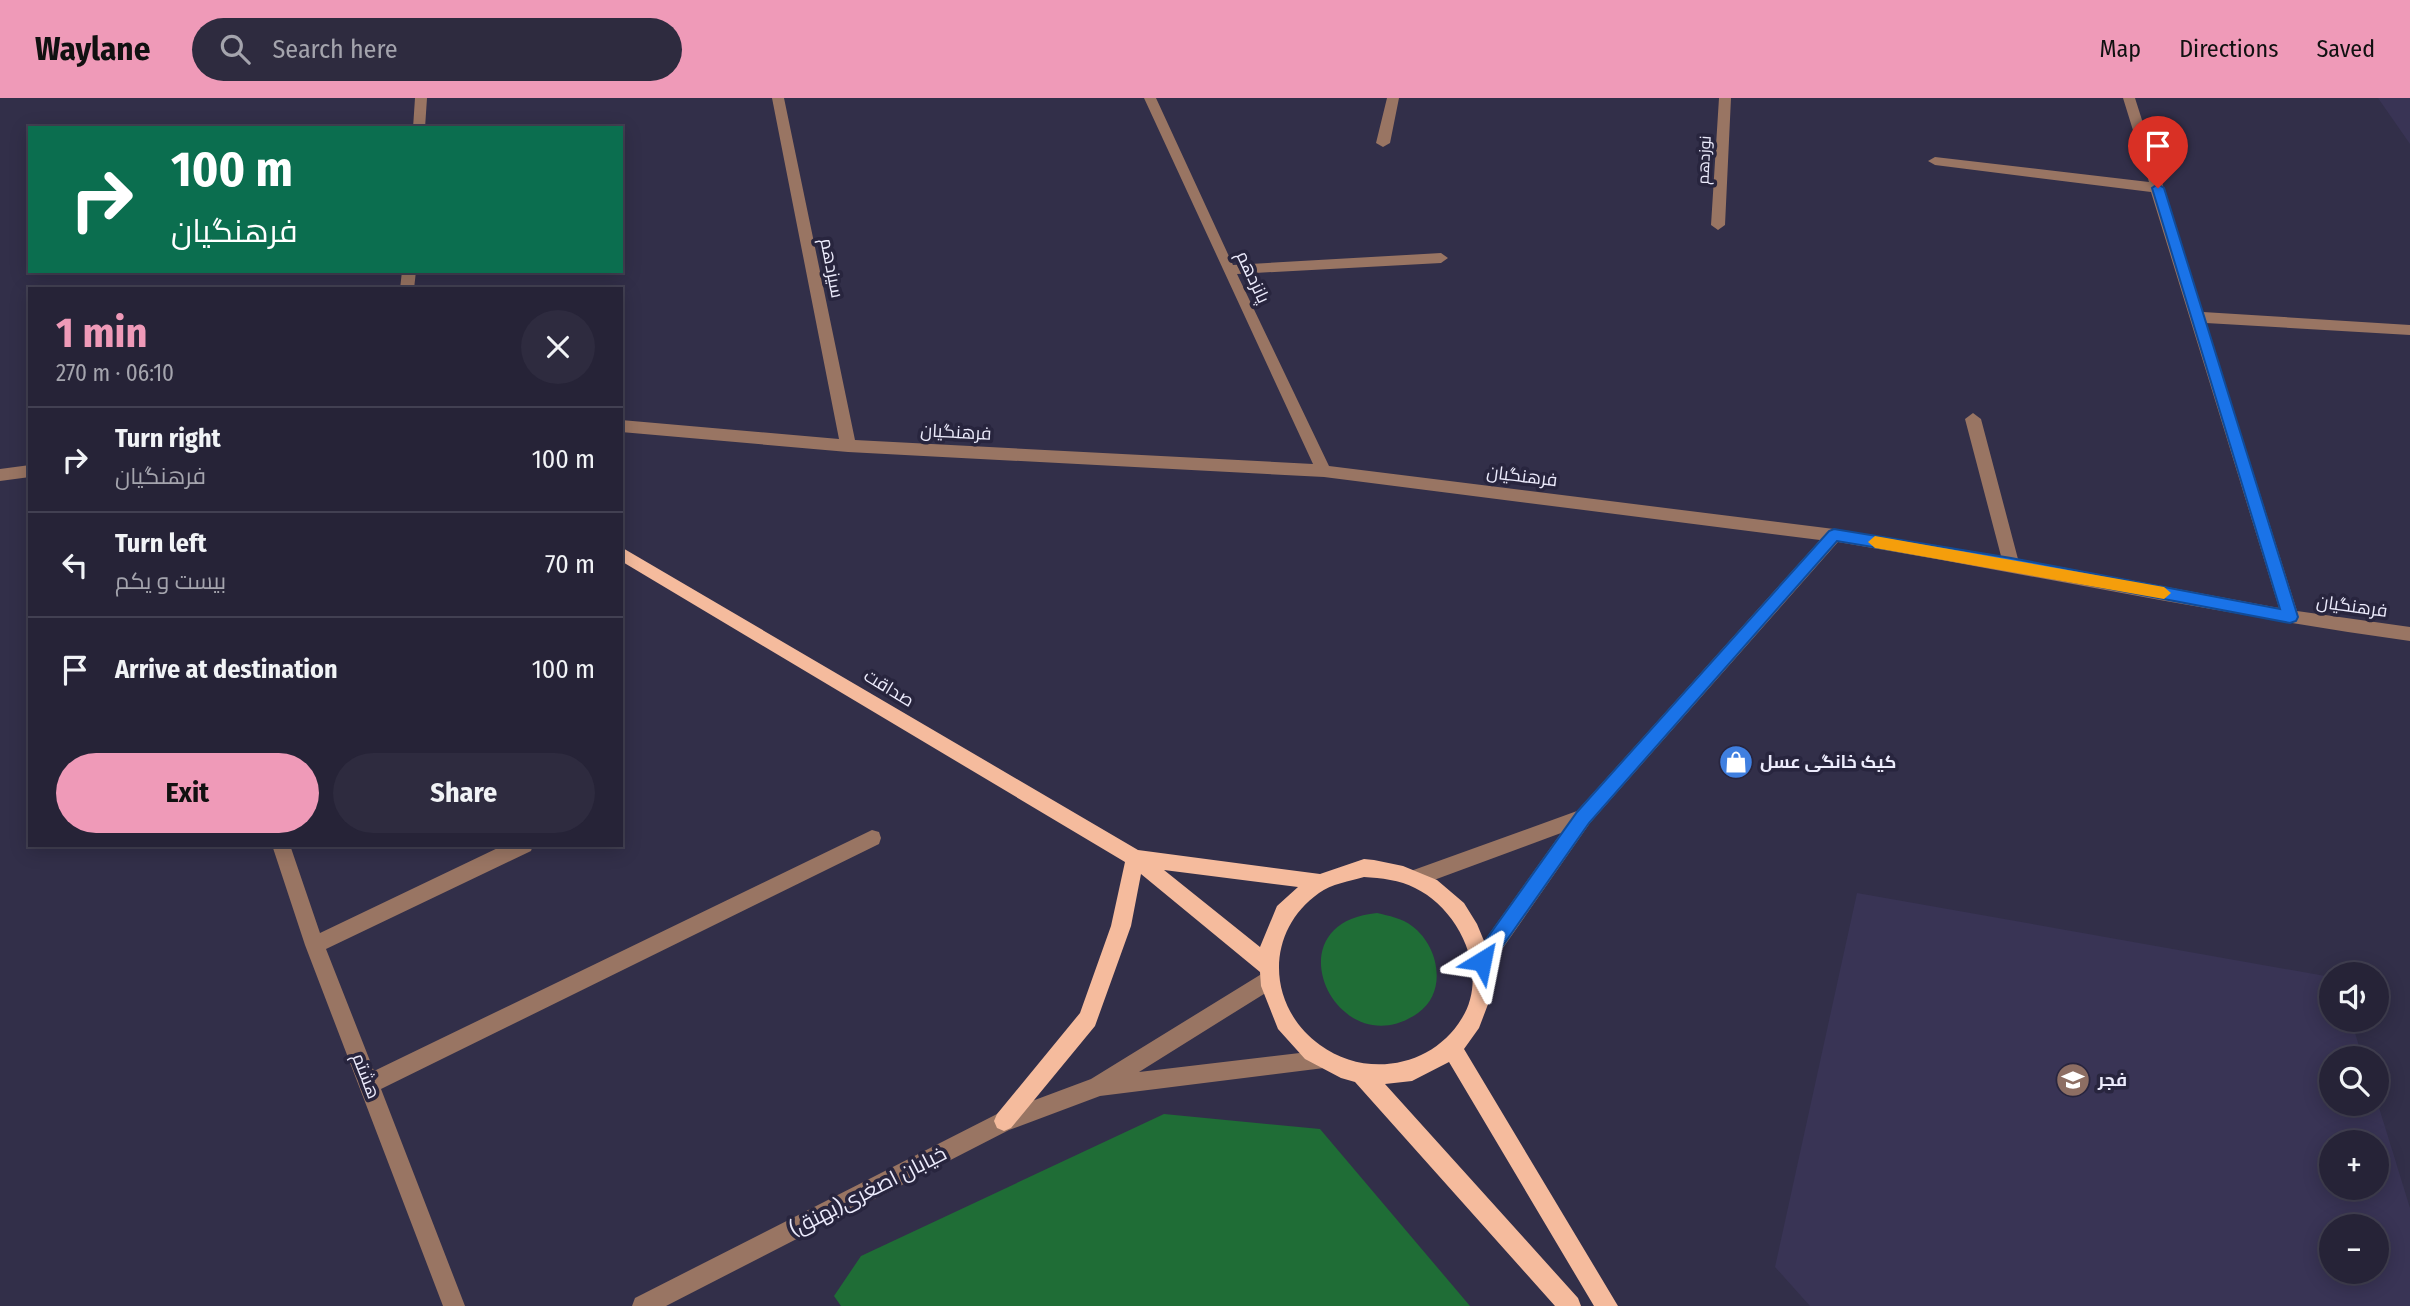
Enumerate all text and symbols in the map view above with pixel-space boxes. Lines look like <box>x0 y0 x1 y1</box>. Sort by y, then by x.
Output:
search box <box>192 18 682 81</box>
text: Waylane <box>35 29 150 69</box>
icon: search <box>216 30 254 68</box>
text: Search here <box>272 34 398 65</box>
text: Map <box>2100 35 2141 63</box>
text: Directions <box>2179 35 2278 63</box>
text: Saved <box>2316 35 2375 63</box>
pin <box>2128 116 2188 188</box>
icon: arrive <box>2139 127 2177 165</box>
street label: نوزدهم <box>1693 135 1717 185</box>
text: 100 m <box>171 140 293 199</box>
icon: right <box>56 154 147 245</box>
text: فرهنگیان <box>171 212 298 250</box>
street label: سیزدهم <box>814 236 849 300</box>
street label: پانزدهم <box>1230 247 1275 307</box>
text: 1 min <box>56 308 147 358</box>
button: close <box>521 310 595 384</box>
text: 270 m · 06:10 <box>56 359 174 387</box>
street label: فرهنگیان <box>920 419 992 445</box>
text: Turn right <box>115 423 221 454</box>
icon: right <box>56 441 94 479</box>
text: 100 m <box>532 444 595 475</box>
street label: فرهنگیان <box>1485 461 1559 491</box>
text: فرهنگیان <box>115 462 206 490</box>
text: Turn left <box>115 528 207 559</box>
icon: left <box>56 546 94 584</box>
text: 70 m <box>545 549 595 580</box>
text: بیست و یکم <box>115 567 226 595</box>
street label: فرهنگیان <box>2315 590 2389 622</box>
icon: arrive <box>56 651 94 689</box>
text: Arrive at destination <box>115 654 338 685</box>
text: 100 m <box>532 654 595 685</box>
street label: صداقت <box>860 664 918 712</box>
shop icon: کیک خانگی عسل <box>1717 743 1755 781</box>
place label: کیک خانگی عسل <box>1760 751 1896 773</box>
button: Exit <box>56 753 319 833</box>
button: Share <box>333 753 595 833</box>
position arrow <box>1445 924 1519 998</box>
map controls <box>2319 962 2389 1284</box>
button: sound <box>2319 962 2389 1032</box>
button: search <box>2319 1046 2389 1116</box>
street label: هشتم <box>346 1050 385 1102</box>
school or university icon: فجر <box>2054 1061 2092 1099</box>
place label: فجر <box>2097 1069 2127 1091</box>
button: + <box>2319 1130 2389 1200</box>
street label: خیابان اصغری(بهنق) <box>785 1140 951 1242</box>
button: − <box>2319 1214 2389 1284</box>

